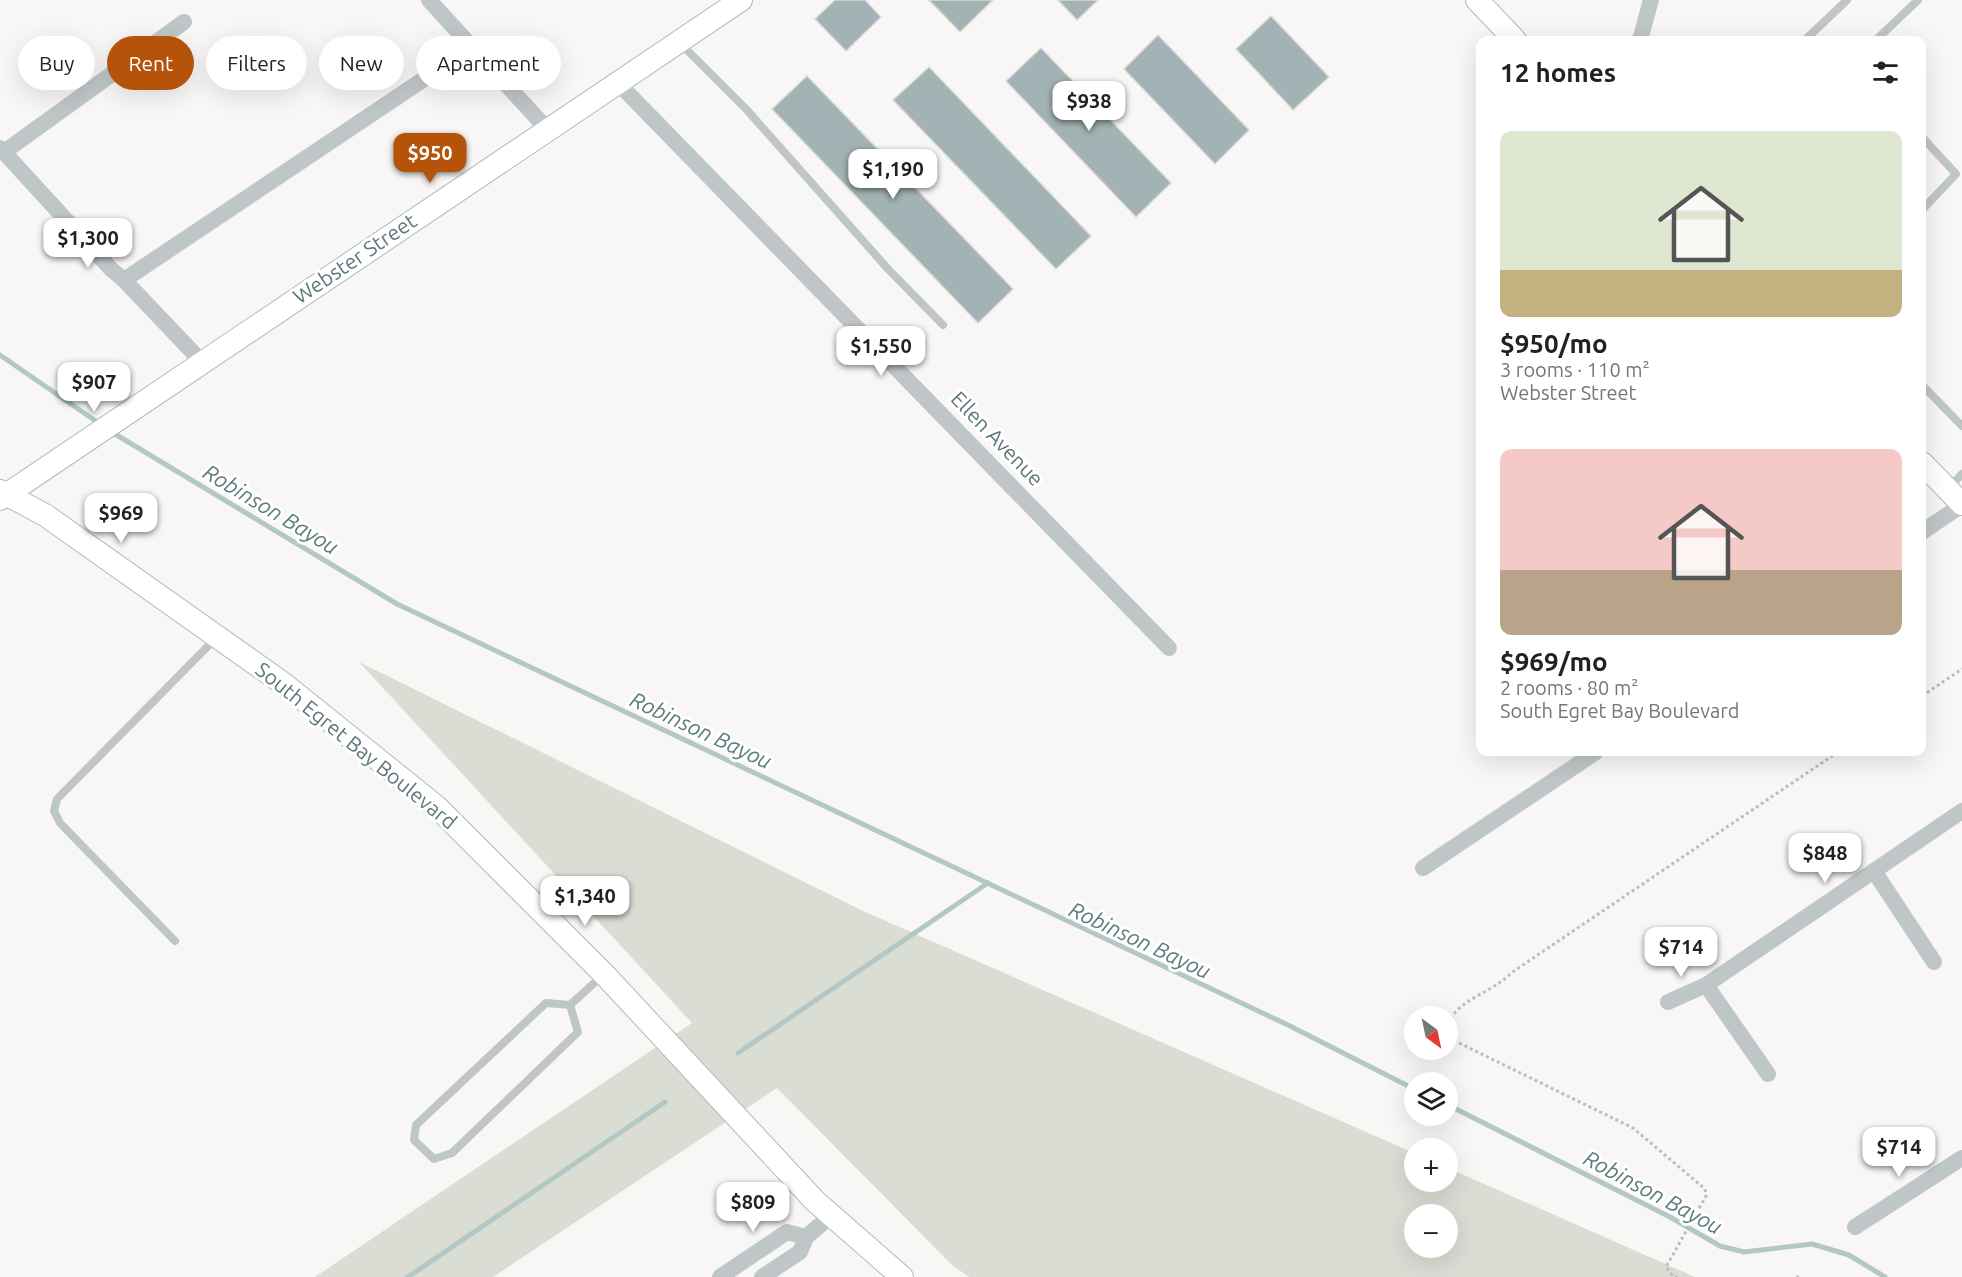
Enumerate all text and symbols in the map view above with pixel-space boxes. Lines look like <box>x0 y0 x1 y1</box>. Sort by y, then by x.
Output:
chip: Buy <box>18 36 95 90</box>
chip: Rent <box>107 36 194 90</box>
chip: Filters <box>206 36 307 90</box>
chip: New <box>319 36 404 90</box>
chip: Apartment <box>416 36 561 90</box>
icon: filters <box>1869 56 1902 89</box>
text: 12 homes <box>1500 58 1616 87</box>
pin: $938 <box>1053 81 1125 132</box>
text: $938 <box>1066 89 1112 112</box>
pin: $950 <box>394 133 466 184</box>
text: $950 <box>407 141 453 164</box>
pin: $1,190 <box>844 149 942 200</box>
text: $1,190 <box>862 157 924 180</box>
icon: home <box>1647 170 1755 278</box>
street label: Webster Street <box>288 208 421 308</box>
pin: $1,300 <box>39 218 137 269</box>
text: $1,300 <box>57 226 119 249</box>
pin: $1,550 <box>832 326 930 377</box>
text: $950/mo <box>1500 329 1608 358</box>
text: $1,550 <box>850 334 912 357</box>
text: 3 rooms · 110 m² <box>1500 358 1650 381</box>
pin: $907 <box>58 362 130 413</box>
text: $907 <box>71 370 117 393</box>
text: Webster Street <box>1500 381 1636 404</box>
street label: Ellen Avenue <box>947 386 1049 490</box>
water label: Robinson Bayou <box>199 458 343 559</box>
icon: home <box>1647 488 1755 596</box>
pin: $969 <box>85 493 157 544</box>
text: $969 <box>98 501 144 524</box>
text: $969/mo <box>1500 647 1608 676</box>
street label: South Egret Bay Boulevard <box>251 657 462 834</box>
text: 2 rooms · 80 m² <box>1500 676 1638 699</box>
water label: Robinson Bayou <box>627 686 776 773</box>
text: South Egret Bay Boulevard <box>1500 699 1740 722</box>
pin: $848 <box>1789 833 1861 884</box>
text: $848 <box>1802 841 1848 864</box>
pin: $1,340 <box>536 876 634 927</box>
text: $1,340 <box>554 884 616 907</box>
water label: Robinson Bayou <box>1066 896 1215 983</box>
pin: $714 <box>1645 927 1717 978</box>
text: $714 <box>1658 935 1704 958</box>
north arrow <box>1404 1006 1458 1060</box>
map controls <box>1404 1006 1458 1258</box>
button: layers <box>1404 1072 1458 1126</box>
pin: $714 <box>1863 1127 1935 1178</box>
text: $714 <box>1876 1135 1922 1158</box>
button: + <box>1404 1138 1458 1192</box>
water label: Robinson Bayou <box>1580 1145 1727 1239</box>
pin: $809 <box>717 1182 789 1233</box>
text: $809 <box>730 1190 776 1213</box>
button: − <box>1404 1204 1458 1258</box>

